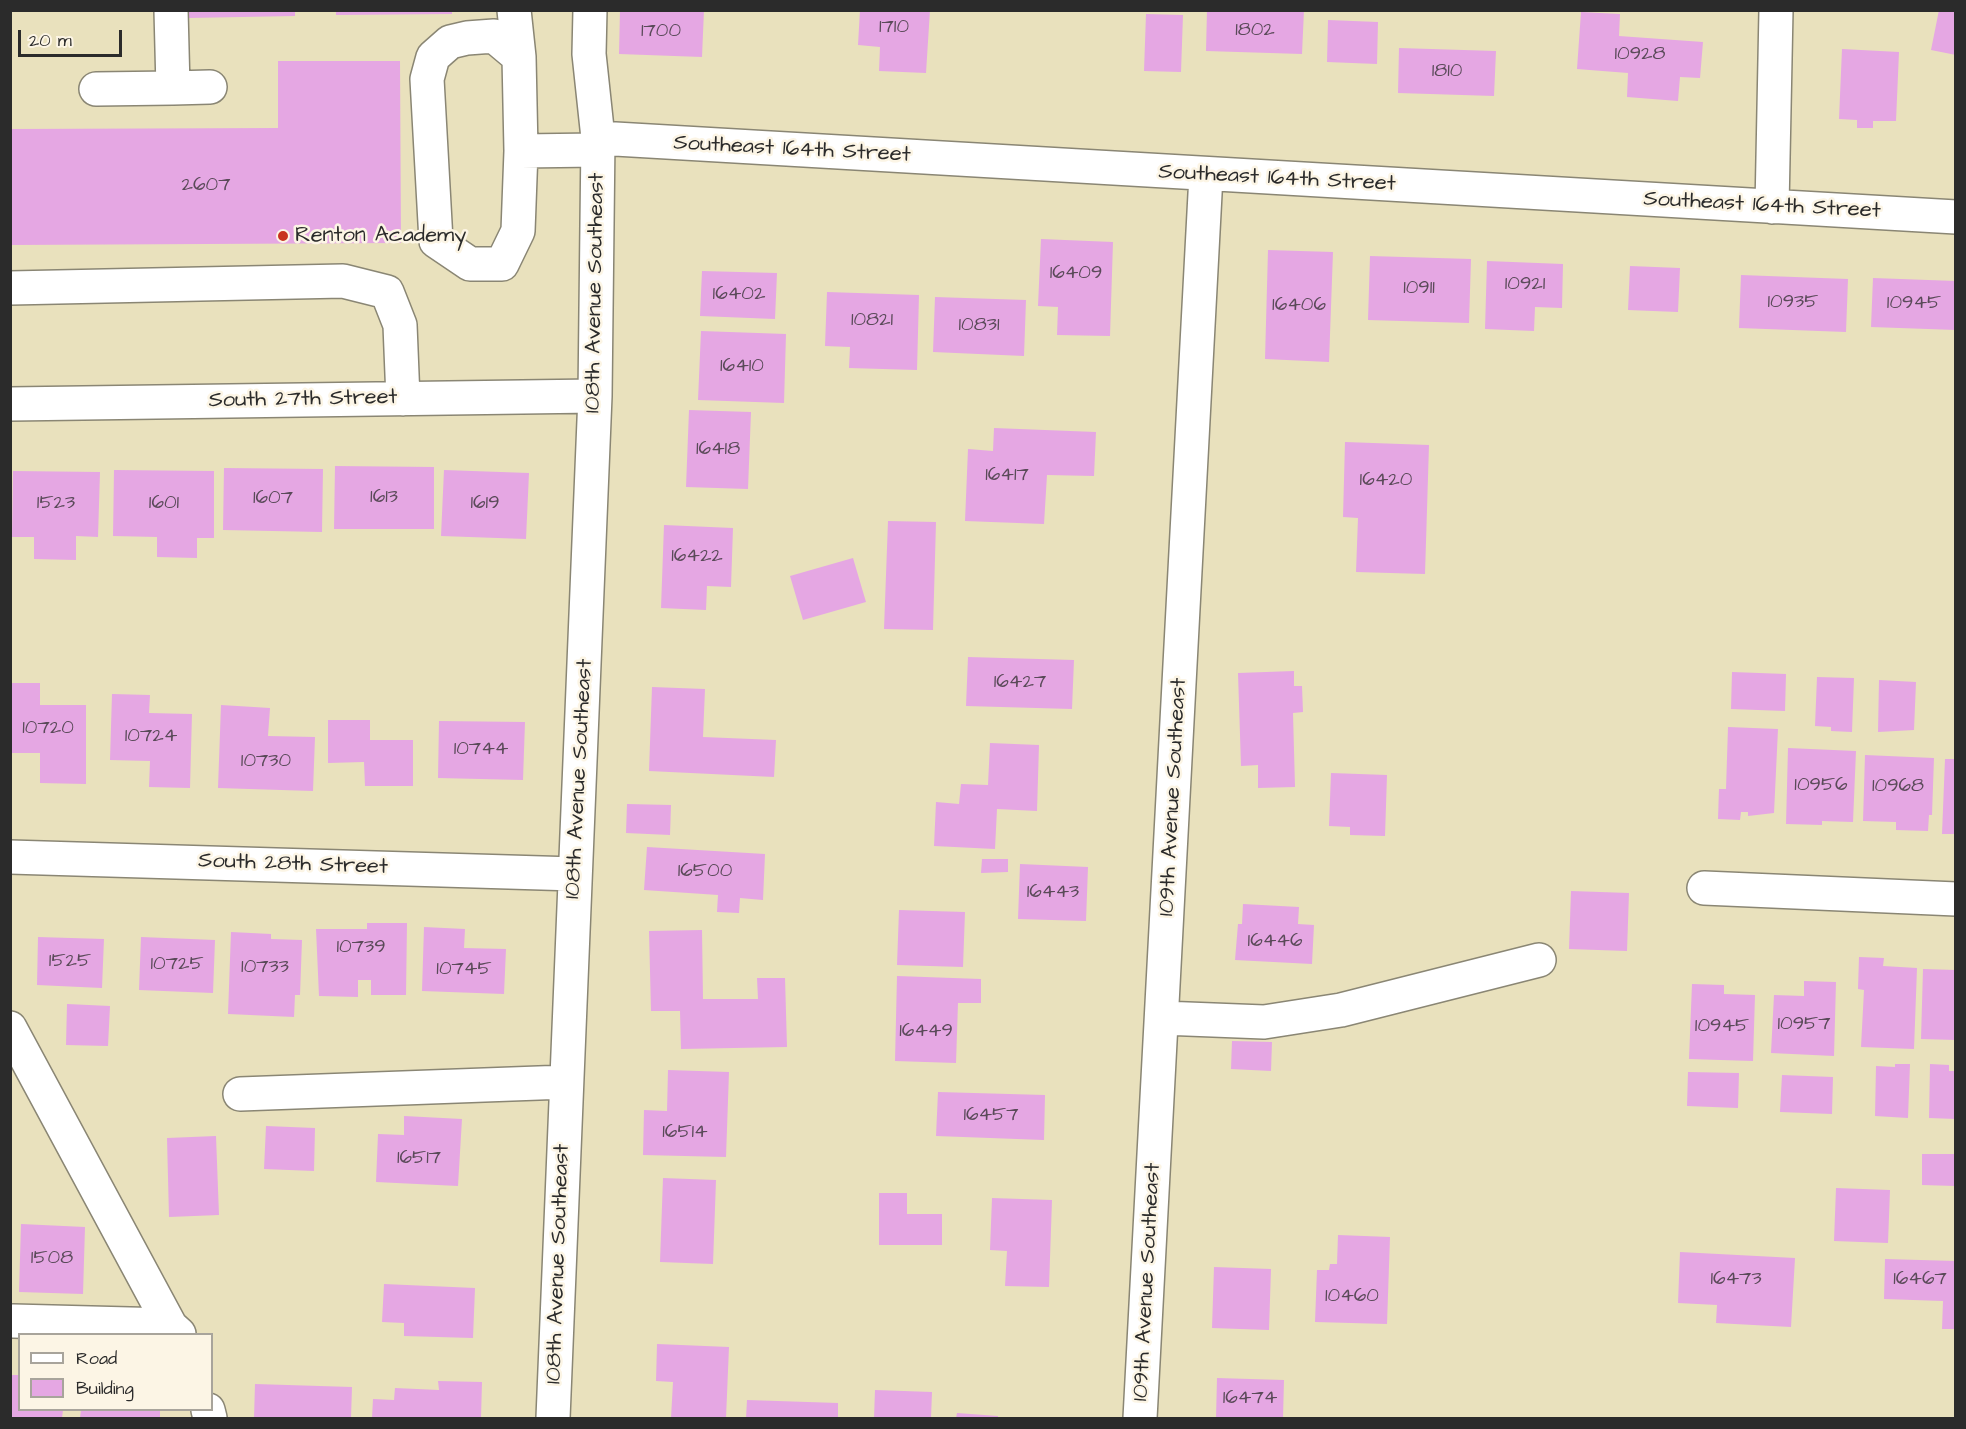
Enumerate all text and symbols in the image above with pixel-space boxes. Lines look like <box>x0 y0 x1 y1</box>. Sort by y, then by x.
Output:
house number: 1710 <box>879 16 909 40</box>
scale bar <box>21 18 124 56</box>
house number: 1802 <box>1235 19 1275 43</box>
house number: 1700 <box>641 20 681 44</box>
text: 20 m <box>29 28 72 53</box>
house number: 10928 <box>1615 43 1665 67</box>
house number: 1810 <box>1432 60 1462 84</box>
street label: Southeast 164th Street <box>673 131 911 169</box>
street label: Southeast 164th Street <box>1158 160 1396 198</box>
street label: 108th Avenue Southeast <box>581 173 611 413</box>
house number: 2607 <box>182 174 230 198</box>
street label: Southeast 164th Street <box>1643 187 1881 225</box>
place label: Renton Academy <box>295 223 466 249</box>
marker: Renton Academy <box>276 229 290 243</box>
house number: 16409 <box>1050 262 1102 286</box>
house number: 10921 <box>1505 273 1545 297</box>
house number: 10911 <box>1403 277 1435 301</box>
house number: 16402 <box>713 283 765 307</box>
house number: 10935 <box>1768 291 1818 315</box>
house number: 10945 <box>1887 292 1941 316</box>
house number: 16406 <box>1272 294 1326 318</box>
house number: 10821 <box>851 309 893 333</box>
house number: 10831 <box>959 314 999 338</box>
house number: 16410 <box>720 355 764 379</box>
street label: South 27th Street <box>208 385 398 415</box>
house number: 16418 <box>696 438 740 462</box>
house number: 16417 <box>985 464 1029 488</box>
house number: 16420 <box>1360 469 1412 493</box>
house number: 1613 <box>370 486 398 510</box>
house number: 1607 <box>253 487 293 511</box>
house number: 1523 <box>37 492 75 516</box>
house number: 1601 <box>149 492 179 516</box>
house number: 1619 <box>470 492 500 516</box>
house number: 16422 <box>671 545 723 569</box>
street label: 108th Avenue Southeast <box>561 658 599 900</box>
house number: 16427 <box>994 671 1046 695</box>
street label: 109th Avenue Southeast <box>1155 677 1193 917</box>
house number: 10720 <box>22 717 74 741</box>
house number: 10724 <box>125 725 177 749</box>
house number: 10744 <box>454 738 508 762</box>
house number: 10730 <box>241 750 291 774</box>
house number: 10956 <box>1794 774 1848 798</box>
house number: 10968 <box>1872 775 1924 799</box>
street label: South 28th Street <box>198 848 388 882</box>
house number: 16500 <box>678 860 732 884</box>
house number: 16443 <box>1027 881 1079 905</box>
house number: 16446 <box>1248 930 1302 954</box>
house number: 10739 <box>336 936 386 960</box>
house number: 1525 <box>49 950 91 974</box>
house number: 10725 <box>150 953 204 977</box>
house number: 10733 <box>241 956 289 980</box>
house number: 10745 <box>436 958 492 982</box>
house number: 10957 <box>1777 1013 1831 1037</box>
house number: 10945 <box>1695 1015 1749 1039</box>
house number: 16449 <box>899 1020 953 1044</box>
house number: 16457 <box>963 1104 1019 1128</box>
house number: 16514 <box>662 1121 708 1145</box>
street label: 108th Avenue Southeast <box>542 1143 576 1385</box>
house number: 16517 <box>397 1147 441 1171</box>
street label: 109th Avenue Southeast <box>1129 1162 1167 1402</box>
house number: 1508 <box>31 1247 73 1271</box>
house number: 16473 <box>1710 1268 1762 1292</box>
house number: 16467 <box>1893 1268 1947 1292</box>
house number: 10460 <box>1325 1285 1379 1309</box>
legend <box>18 1333 213 1411</box>
text: Road <box>76 1346 117 1371</box>
text: Building <box>76 1376 134 1401</box>
house number: 16474 <box>1223 1387 1277 1411</box>

